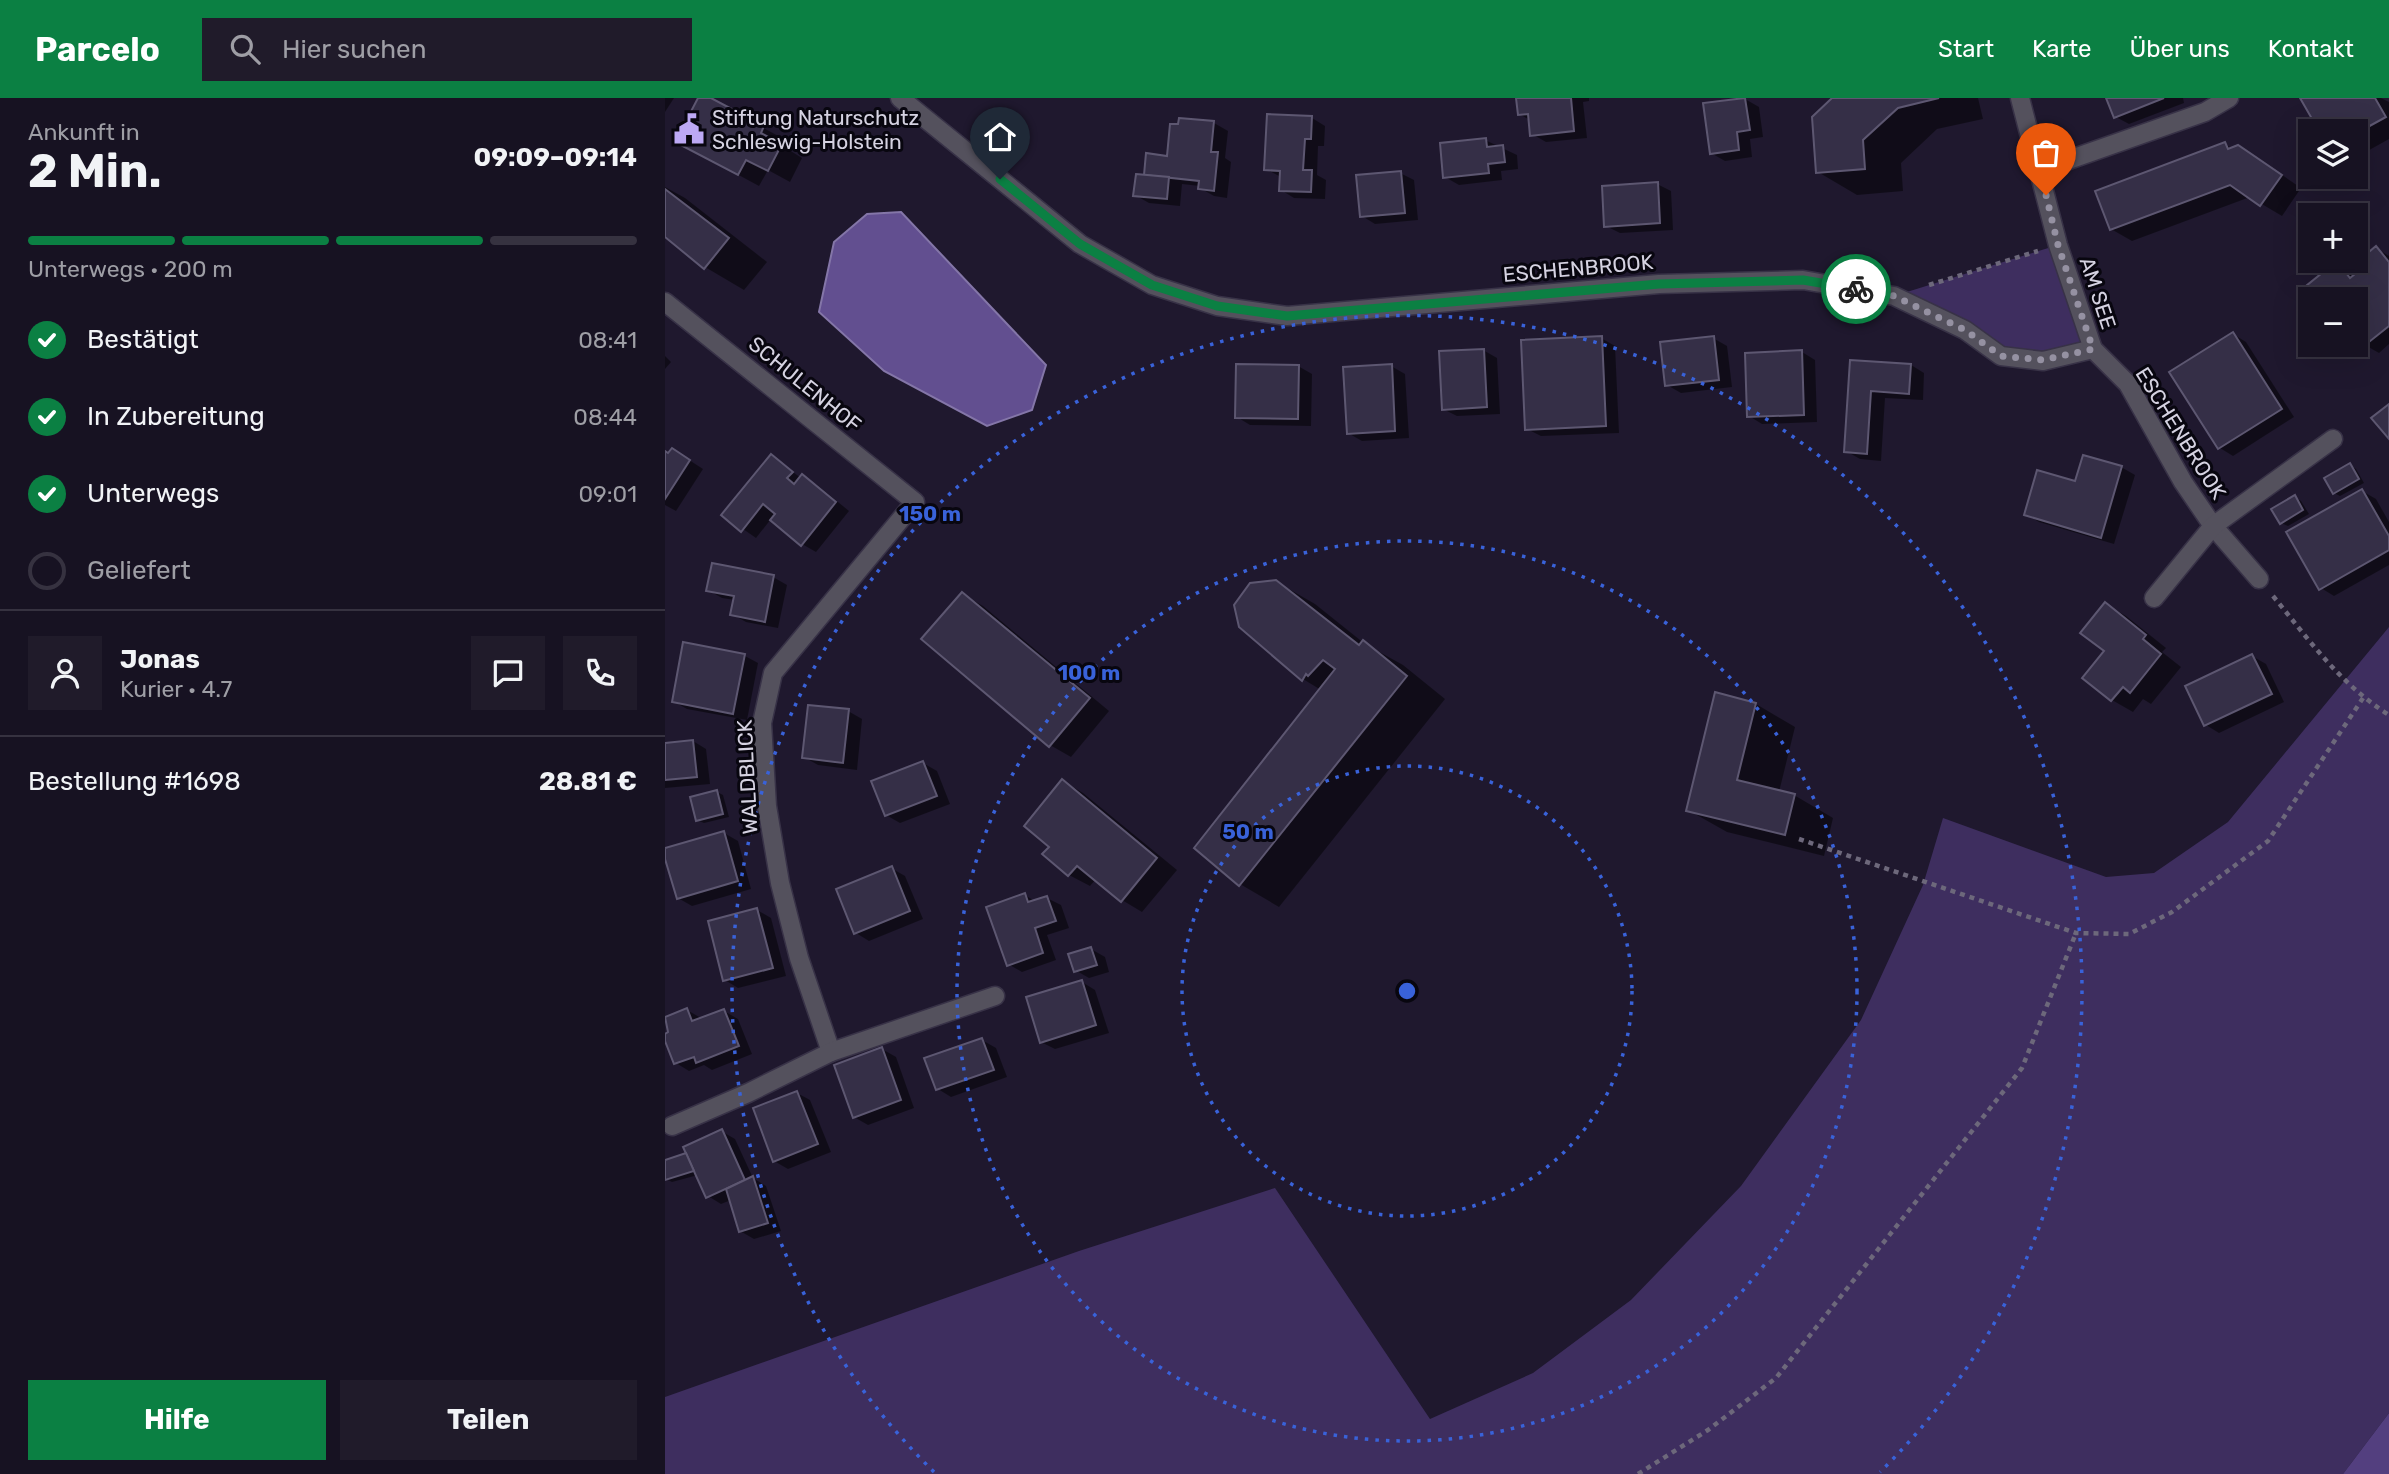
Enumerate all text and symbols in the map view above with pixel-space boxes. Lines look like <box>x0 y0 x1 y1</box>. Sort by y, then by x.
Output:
search box <box>202 18 692 81</box>
text: Parcelo <box>35 30 160 69</box>
icon: search <box>226 30 264 68</box>
text: Hier suchen <box>282 34 426 65</box>
text: Start <box>1938 35 1994 63</box>
text: Karte <box>2032 35 2092 63</box>
text: Über uns <box>2130 35 2230 63</box>
text: Kontakt <box>2268 35 2354 63</box>
place label: Stiftung Naturschutz Schleswig-Holstein <box>712 105 919 154</box>
pin <box>970 107 1030 179</box>
public building icon: Stiftung Naturschutz Schleswig-Holstein <box>672 112 706 146</box>
text: Ankunft in <box>28 118 140 146</box>
icon: home <box>981 118 1019 156</box>
map controls <box>2298 119 2368 357</box>
button: layers <box>2298 119 2368 189</box>
pin <box>2016 123 2076 195</box>
icon: bag <box>2027 134 2065 172</box>
text: 09:09–09:14 <box>474 142 637 173</box>
text: 2 Min. <box>28 144 162 199</box>
button: + <box>2298 203 2368 273</box>
street label: ESCHENBROOK <box>1502 249 1655 287</box>
courier <box>1821 254 1891 324</box>
street label: AM SEE <box>2075 254 2121 332</box>
text: Unterwegs · 200 m <box>28 255 233 283</box>
icon: bike <box>1837 270 1875 308</box>
button: − <box>2298 287 2368 357</box>
icon: check <box>28 321 66 359</box>
text: Bestätigt <box>87 324 199 355</box>
text: 08:41 <box>578 326 637 354</box>
street label: SCHULENHOF <box>744 331 866 437</box>
street label: ESCHENBROOK <box>2130 362 2232 504</box>
icon: check <box>28 398 66 436</box>
text: In Zubereitung <box>87 401 265 432</box>
text: 08:44 <box>573 403 637 431</box>
icon: check <box>28 475 66 513</box>
text: Unterwegs <box>87 478 219 509</box>
text: 09:01 <box>578 480 637 508</box>
text: 150 m <box>899 501 961 526</box>
text: Geliefert <box>87 555 191 586</box>
button: person <box>28 636 102 710</box>
button: chat <box>471 636 545 710</box>
button: phone <box>563 636 637 710</box>
text: Jonas <box>120 644 200 675</box>
text: 100 m <box>1058 660 1120 685</box>
text: Kurier · 4.7 <box>120 675 232 703</box>
street label: WALDBLICK <box>731 719 762 835</box>
text: Bestellung #1698 <box>28 766 241 797</box>
text: 28.81 € <box>539 766 637 797</box>
text: 50 m <box>1222 819 1274 844</box>
centre of rings <box>1395 979 1419 1003</box>
button: Hilfe <box>28 1380 326 1460</box>
button: Teilen <box>340 1380 637 1460</box>

